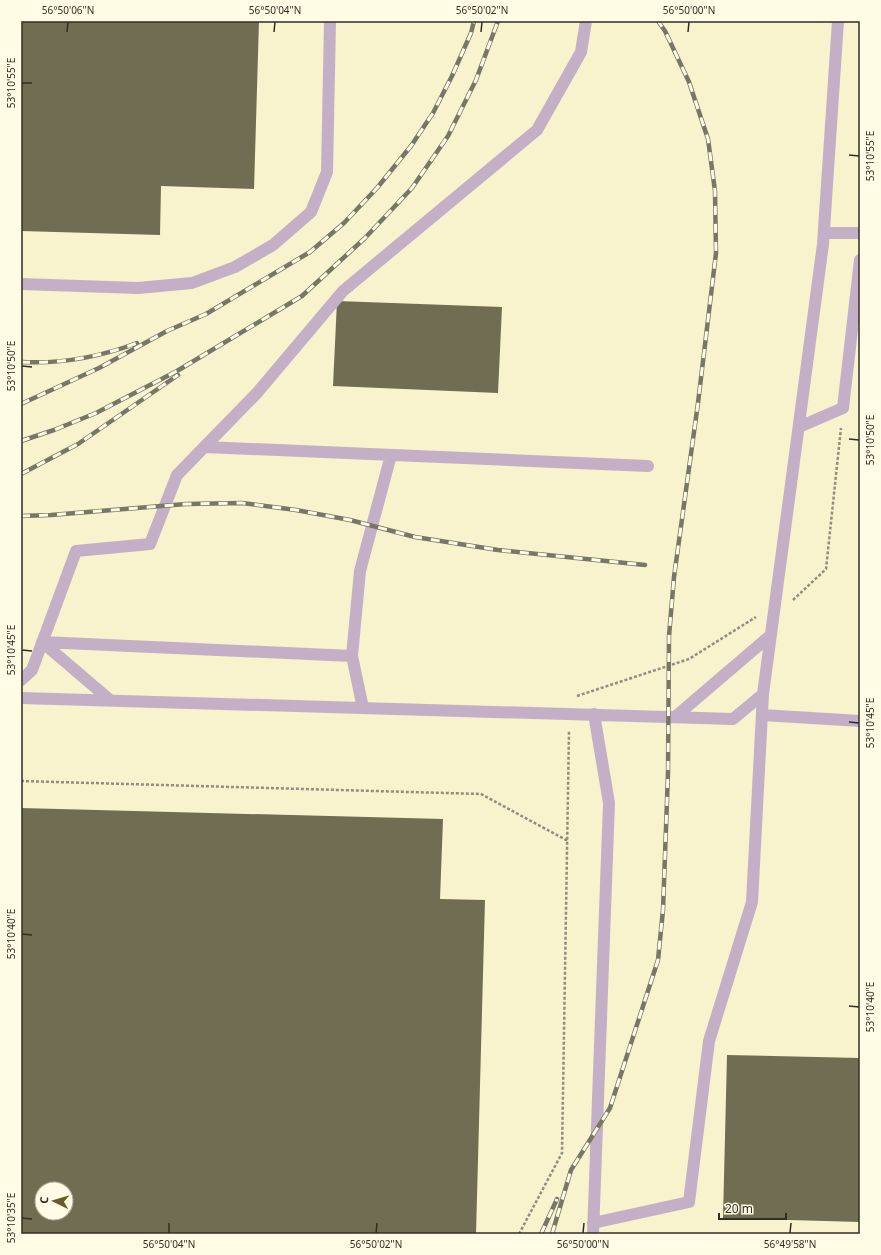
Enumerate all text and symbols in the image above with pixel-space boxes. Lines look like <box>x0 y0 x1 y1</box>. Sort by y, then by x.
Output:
text: 56°50'06"N <box>42 3 94 17</box>
text: 56°50'04"N <box>249 3 301 17</box>
text: 56°50'02"N <box>456 3 508 17</box>
text: 56°50'00"N <box>663 3 715 17</box>
text: 53°10'55"E <box>4 58 18 108</box>
text: 53°10'55"E <box>863 131 877 181</box>
text: 53°10'50"E <box>4 341 18 391</box>
text: 53°10'50"E <box>863 415 877 465</box>
text: 53°10'45"E <box>4 625 18 675</box>
text: 53°10'45"E <box>863 698 877 748</box>
text: 53°10'40"E <box>4 909 18 959</box>
text: 53°10'40"E <box>863 982 877 1032</box>
north arrow <box>34 1181 74 1221</box>
text: 53°10'35"E <box>4 1193 18 1243</box>
scale bar <box>719 1195 786 1221</box>
text: С <box>36 1196 51 1204</box>
text: 20 m <box>725 1200 753 1217</box>
text: 56°50'04"N <box>143 1237 195 1251</box>
text: 56°50'02"N <box>350 1237 402 1251</box>
text: 56°50'00"N <box>557 1237 609 1251</box>
text: 56°49'58"N <box>764 1237 816 1251</box>

